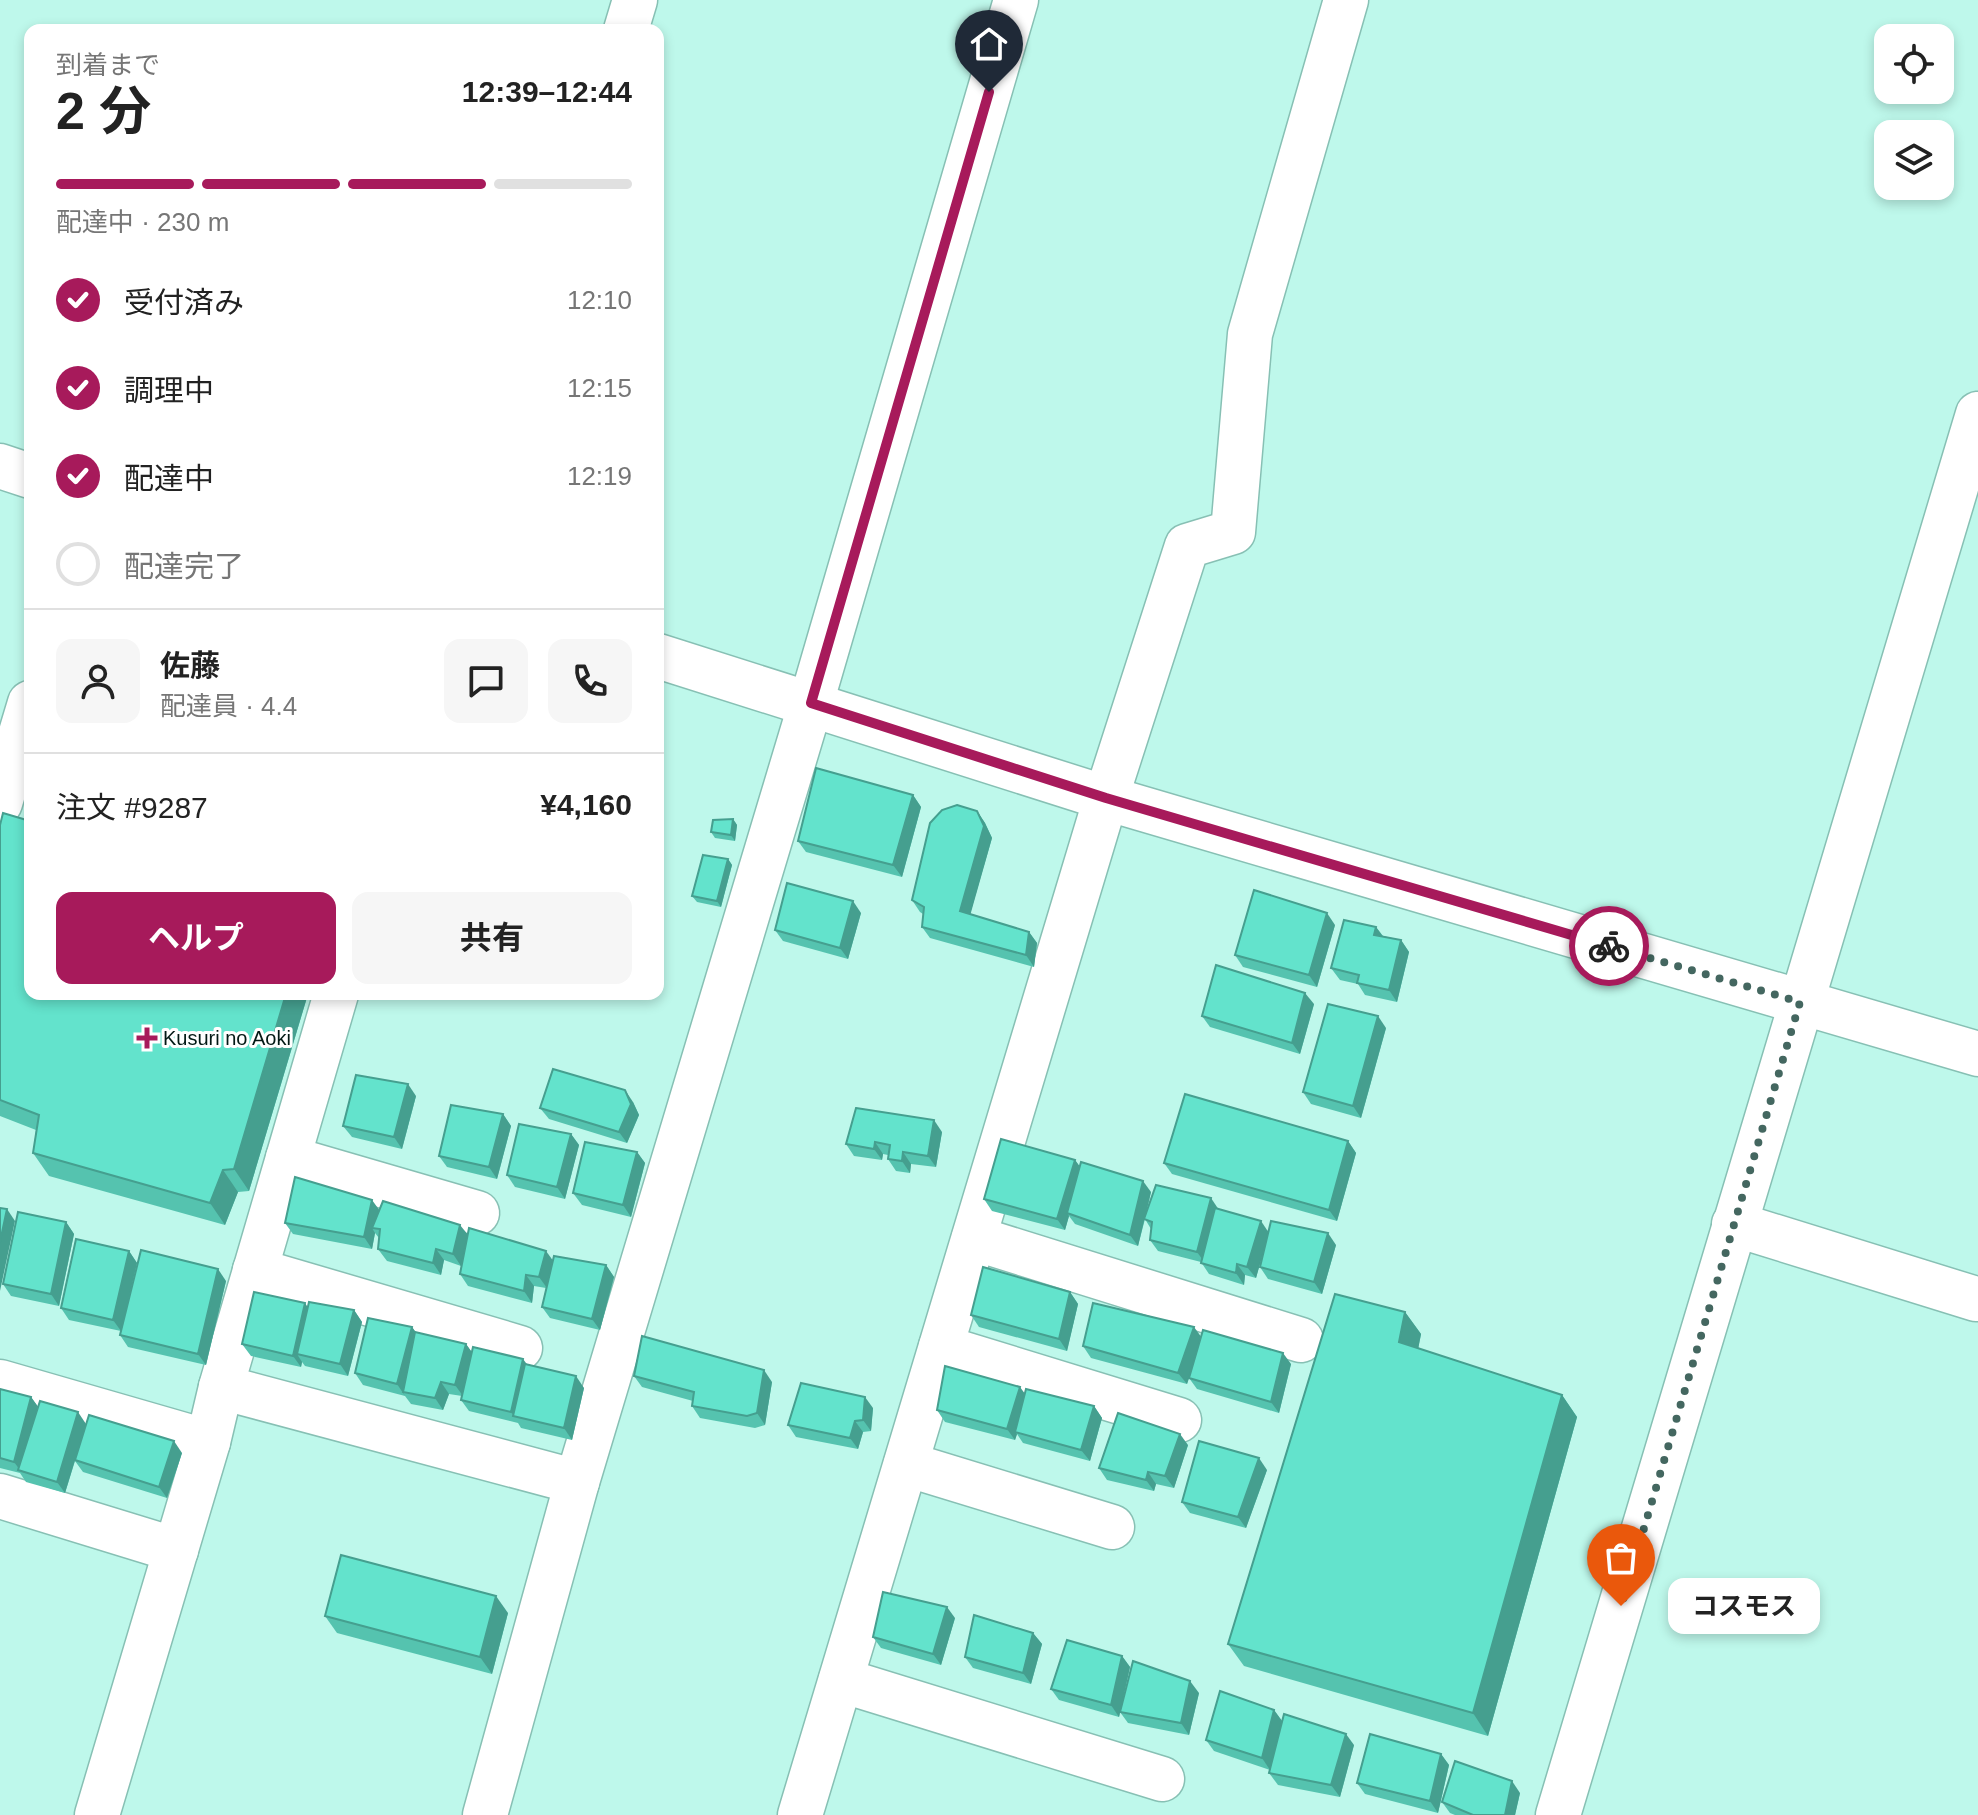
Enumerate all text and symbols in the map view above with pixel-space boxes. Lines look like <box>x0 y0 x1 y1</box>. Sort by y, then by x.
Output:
pin <box>955 10 1023 92</box>
icon: home <box>967 22 1011 66</box>
map controls <box>1874 24 1954 200</box>
button: locate <box>1874 24 1954 104</box>
text: 到着まで <box>56 50 160 80</box>
text: 12:39–12:44 <box>462 75 632 108</box>
text: 2 分 <box>56 82 151 140</box>
button: layers <box>1874 120 1954 200</box>
text: 配達中 · 230 m <box>56 207 229 237</box>
icon: check <box>56 278 100 322</box>
text: 12:10 <box>567 285 632 315</box>
text: 受付済み <box>124 286 244 319</box>
icon: check <box>56 366 100 410</box>
text: 12:15 <box>567 373 632 403</box>
text: 調理中 <box>124 374 214 407</box>
icon: check <box>56 454 100 498</box>
text: 12:19 <box>567 461 632 491</box>
text: 配達中 <box>124 462 214 495</box>
text: 配達完了 <box>124 550 244 583</box>
button: person <box>56 639 140 723</box>
button: chat <box>444 639 528 723</box>
button: phone <box>548 639 632 723</box>
text: 佐藤 <box>160 649 220 682</box>
text: 配達員 · 4.4 <box>160 691 297 721</box>
text: ¥4,160 <box>540 788 632 821</box>
text: 注文 #9287 <box>56 791 208 824</box>
button: ヘルプ <box>56 892 336 984</box>
button: 共有 <box>352 892 632 984</box>
courier <box>1569 906 1649 986</box>
icon: bike <box>1587 924 1631 968</box>
place label: Kusuri no Aoki <box>163 1027 291 1049</box>
marker: Kusuri no Aoki <box>138 1029 156 1047</box>
pin <box>1587 1524 1655 1606</box>
icon: bag <box>1599 1536 1643 1580</box>
callout: コスモス <box>1669 1578 1821 1634</box>
text: コスモス <box>1692 1591 1796 1621</box>

